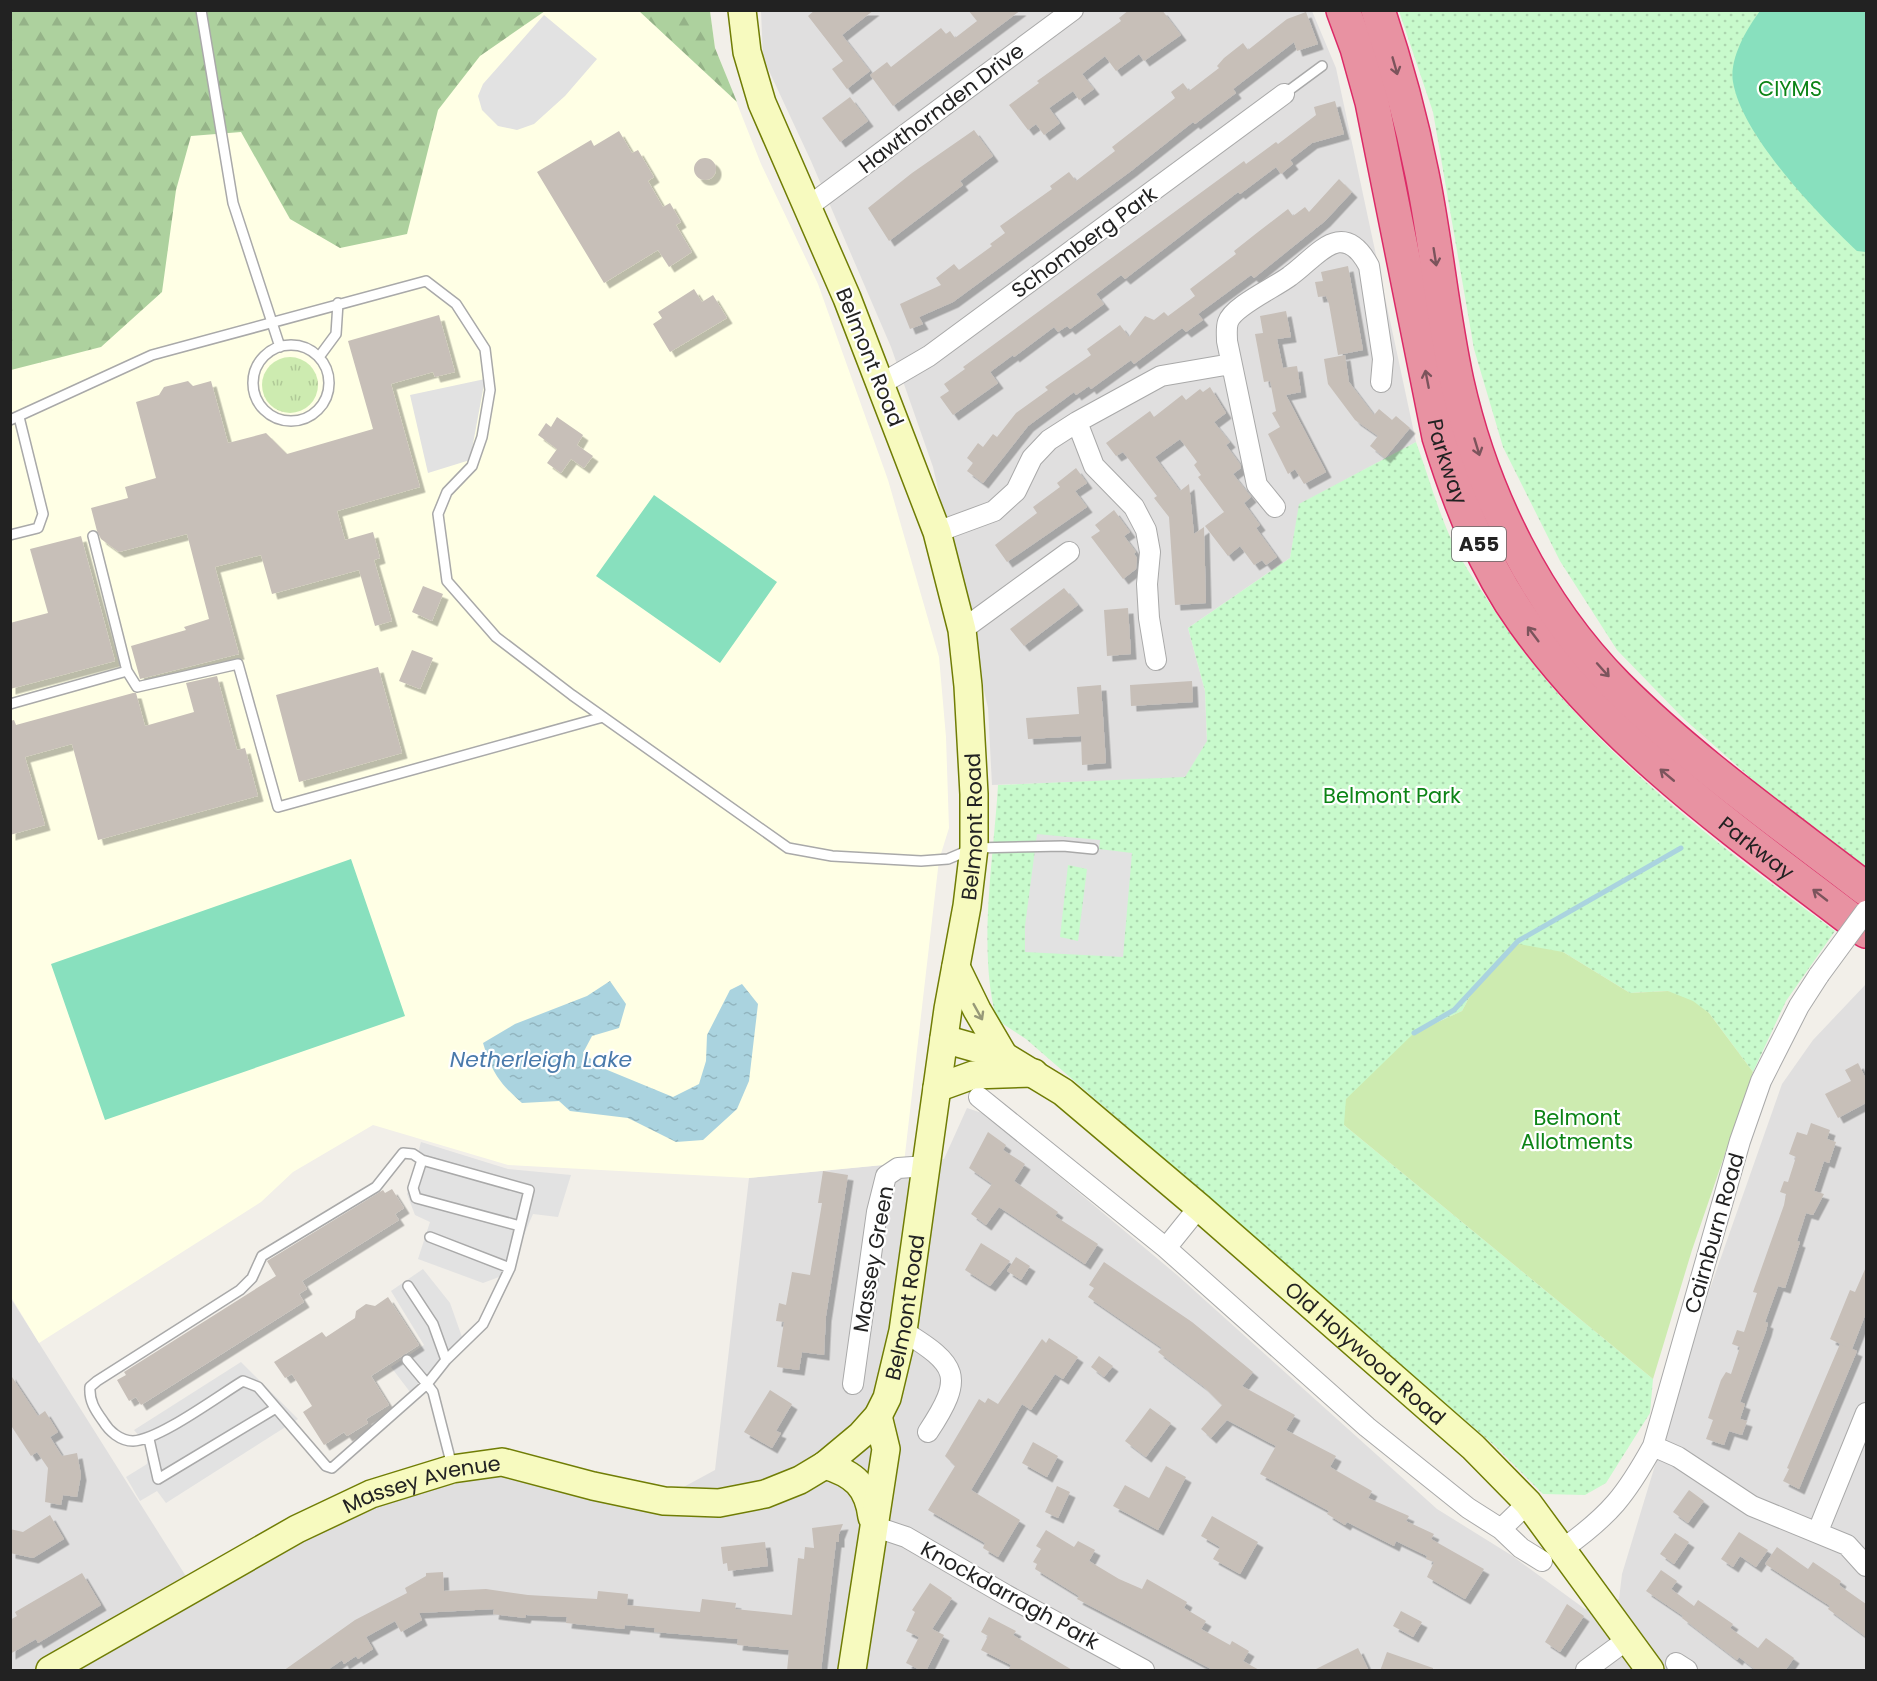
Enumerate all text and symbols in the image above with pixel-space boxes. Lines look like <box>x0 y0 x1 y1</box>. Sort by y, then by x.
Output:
street label: Hawthornden Drive <box>852 36 1030 180</box>
one-way arrow <box>1390 57 1402 76</box>
park label: CIYMS <box>1758 74 1822 103</box>
street label: Schomberg Park <box>1005 179 1163 305</box>
one-way arrow <box>1430 247 1441 266</box>
street label: Belmont Road <box>829 283 911 431</box>
one-way arrow <box>1421 369 1432 389</box>
street label: Parkway <box>1421 416 1475 508</box>
one-way arrow <box>1472 437 1483 456</box>
road number: A55 <box>1452 527 1506 561</box>
one-way arrow <box>1526 626 1539 642</box>
one-way arrow <box>1596 662 1610 677</box>
street label: Belmont Road <box>953 752 989 902</box>
one-way arrow <box>1660 768 1675 782</box>
park label: Belmont Park <box>1323 781 1461 810</box>
street label: Parkway <box>1713 809 1801 886</box>
one-way arrow <box>1812 889 1828 902</box>
one-way arrow <box>973 1003 985 1020</box>
water label: Netherleigh Lake <box>450 1044 632 1075</box>
park label: Belmont Allotments <box>1521 1103 1633 1156</box>
street label: Cairnburn Road <box>1677 1149 1751 1317</box>
street label: Massey Green <box>846 1183 900 1335</box>
street label: Belmont Road <box>877 1232 931 1383</box>
street label: Old Holywood Road <box>1279 1274 1452 1431</box>
street label: Massey Avenue <box>338 1448 502 1520</box>
street label: Knockdarragh Park <box>916 1534 1104 1656</box>

